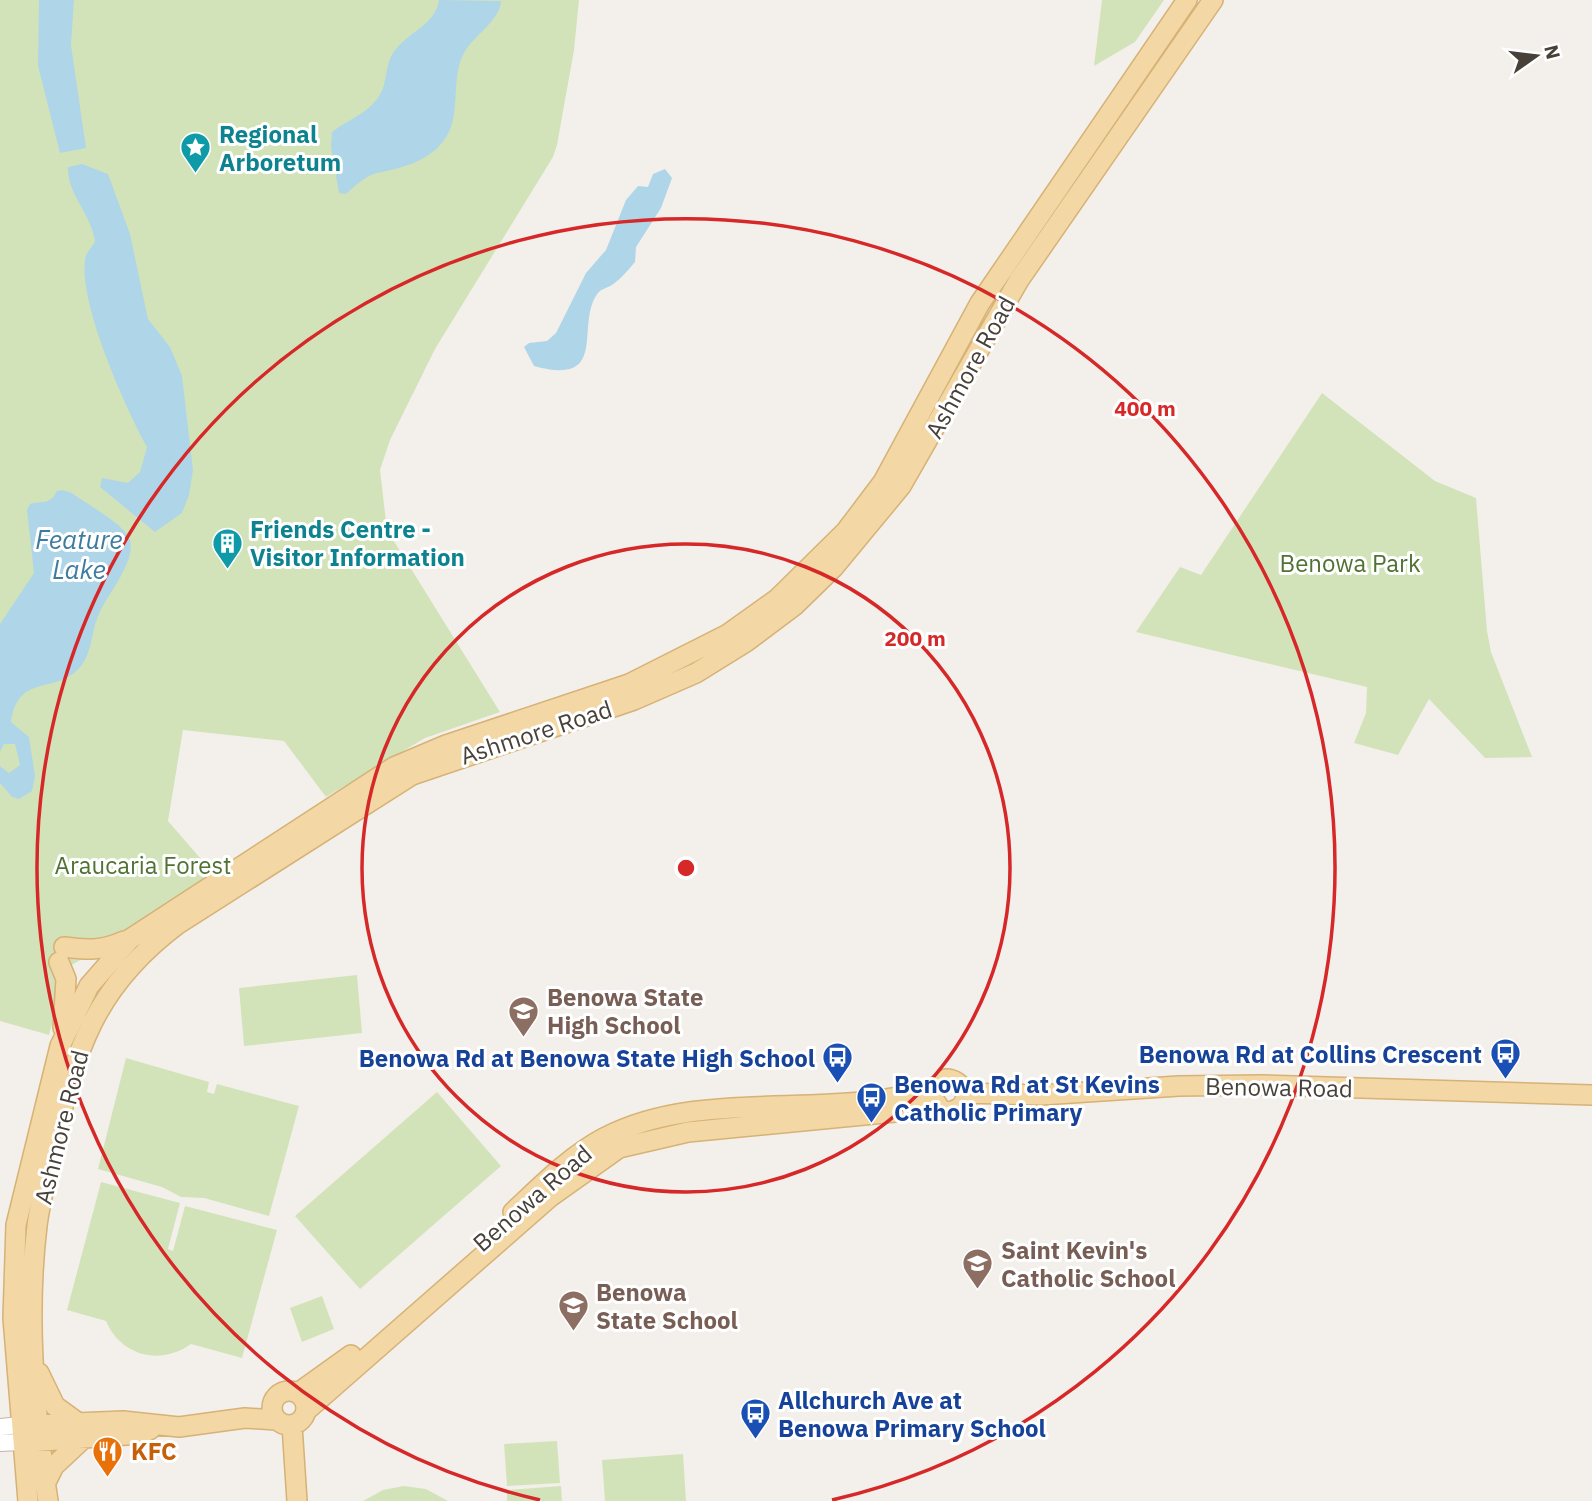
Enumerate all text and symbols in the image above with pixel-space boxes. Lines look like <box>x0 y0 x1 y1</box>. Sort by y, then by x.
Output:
north arrow <box>1501 21 1571 91</box>
text: N <box>1539 42 1566 61</box>
place label: Regional Arboretum <box>219 118 341 178</box>
place icon: Regional Arboretum <box>179 131 213 175</box>
street label: Ashmore Road <box>918 290 1022 444</box>
text: 400 m <box>1114 394 1176 422</box>
place label: Friends Centre - Visitor Information <box>250 513 465 573</box>
water label: Feature Lake <box>35 522 123 586</box>
building icon: Friends Centre - Visitor Information <box>210 526 244 570</box>
park label: Benowa Park <box>1279 547 1421 579</box>
text: 200 m <box>884 624 946 652</box>
street label: Ashmore Road <box>456 692 616 772</box>
park label: Araucaria Forest <box>55 849 231 881</box>
centre of rings <box>674 856 698 880</box>
place label: Benowa State High School <box>547 981 703 1041</box>
school or university icon: Benowa State High School <box>507 994 541 1038</box>
bus stop icon: Benowa Rd at Collins Crescent <box>1488 1037 1522 1081</box>
place label: Benowa Rd at Collins Crescent <box>1139 1038 1482 1070</box>
bus stop icon: Benowa Rd at Benowa State High School <box>821 1041 855 1085</box>
place label: Benowa Rd at Benowa State High School <box>359 1042 815 1074</box>
street label: Ashmore Road <box>26 1047 96 1207</box>
place label: Benowa Rd at St Kevins Catholic Primary <box>894 1068 1160 1128</box>
street label: Benowa Road <box>1205 1070 1353 1104</box>
bus stop icon: Benowa Rd at St Kevins Catholic Primary <box>854 1081 888 1125</box>
street label: Benowa Road <box>466 1137 598 1259</box>
place label: Saint Kevin's Catholic School <box>1001 1234 1175 1294</box>
school or university icon: Saint Kevin's Catholic School <box>961 1247 995 1291</box>
place label: Benowa State School <box>596 1276 738 1336</box>
school or university icon: Benowa State School <box>556 1289 590 1333</box>
place label: Allchurch Ave at Benowa Primary School <box>778 1384 1046 1444</box>
bus stop icon: Allchurch Ave at Benowa Primary School <box>738 1397 772 1441</box>
restaurant icon: KFC <box>91 1434 125 1478</box>
place label: KFC <box>131 1435 177 1467</box>

